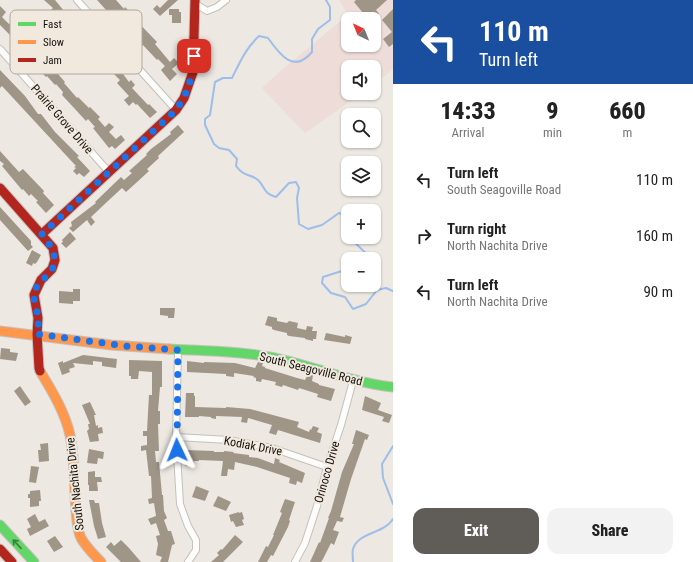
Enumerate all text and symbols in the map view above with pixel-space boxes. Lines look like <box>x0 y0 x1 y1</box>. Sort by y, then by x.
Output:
legend <box>10 10 142 74</box>
north arrow <box>341 12 381 52</box>
map controls <box>341 12 381 292</box>
text: 110 m <box>479 15 549 48</box>
icon: left <box>413 16 465 68</box>
text: Fast <box>43 18 62 31</box>
text: Slow <box>43 36 64 49</box>
pin <box>177 39 211 73</box>
icon: arrive <box>183 45 205 67</box>
text: Turn left <box>479 49 538 70</box>
text: Jam <box>43 54 62 67</box>
button: sound <box>341 60 381 100</box>
street label: Prairie Grove Drive <box>28 81 96 157</box>
text: 14:33 <box>440 97 496 125</box>
text: 9 <box>546 97 559 125</box>
text: 660 <box>609 97 646 125</box>
button: search <box>341 108 381 148</box>
text: Arrival <box>451 125 485 140</box>
text: min <box>543 125 562 140</box>
text: m <box>623 125 632 140</box>
button: layers <box>341 156 381 196</box>
text: Turn left <box>447 164 498 182</box>
icon: left <box>413 169 435 191</box>
text: 110 m <box>636 171 673 189</box>
text: South Seagoville Road <box>447 182 561 197</box>
button: + <box>341 204 381 244</box>
text: Turn right <box>447 220 506 238</box>
icon: right <box>413 225 435 247</box>
text: 160 m <box>636 227 673 245</box>
text: North Nachita Drive <box>447 238 548 253</box>
button: − <box>341 252 381 292</box>
text: Turn left <box>447 276 498 294</box>
icon: left <box>413 281 435 303</box>
text: 90 m <box>643 283 673 301</box>
text: North Nachita Drive <box>447 294 548 309</box>
street label: South Seagoville Road <box>258 349 364 389</box>
position arrow <box>156 429 198 471</box>
street label: Kodiak Drive <box>223 434 284 459</box>
street label: South Nachita Drive <box>63 436 87 531</box>
street label: Orinoco Drive <box>311 439 343 505</box>
button: Exit <box>413 508 539 554</box>
button: Share <box>547 508 673 554</box>
one-way arrow <box>12 539 22 549</box>

